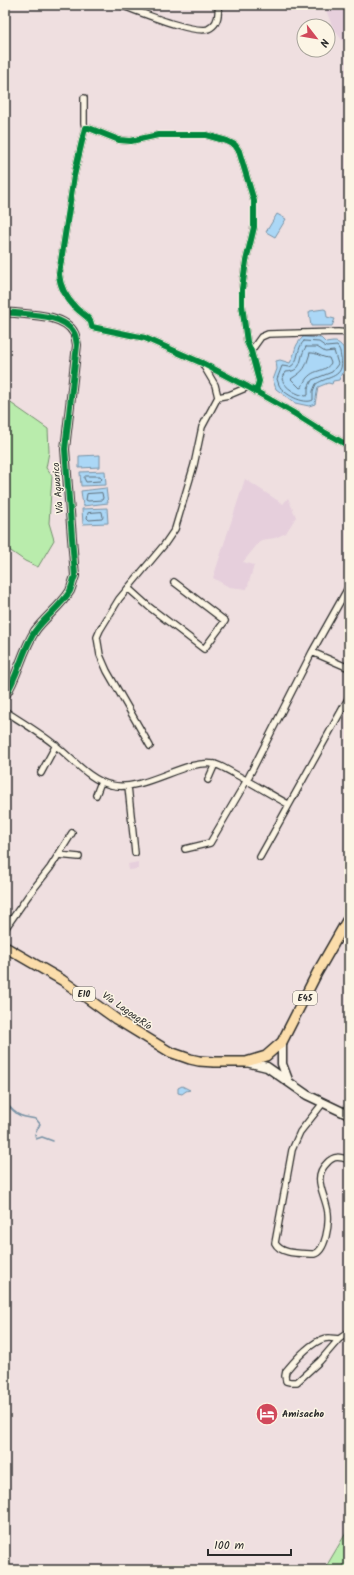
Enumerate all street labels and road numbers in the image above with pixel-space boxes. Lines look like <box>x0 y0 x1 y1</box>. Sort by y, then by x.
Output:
street label: Vía Aguarico <box>48 461 68 514</box>
road number: E10 <box>73 987 95 1001</box>
street label: Vía LagoagRío <box>99 988 156 1034</box>
road number: E45 <box>293 991 317 1005</box>

